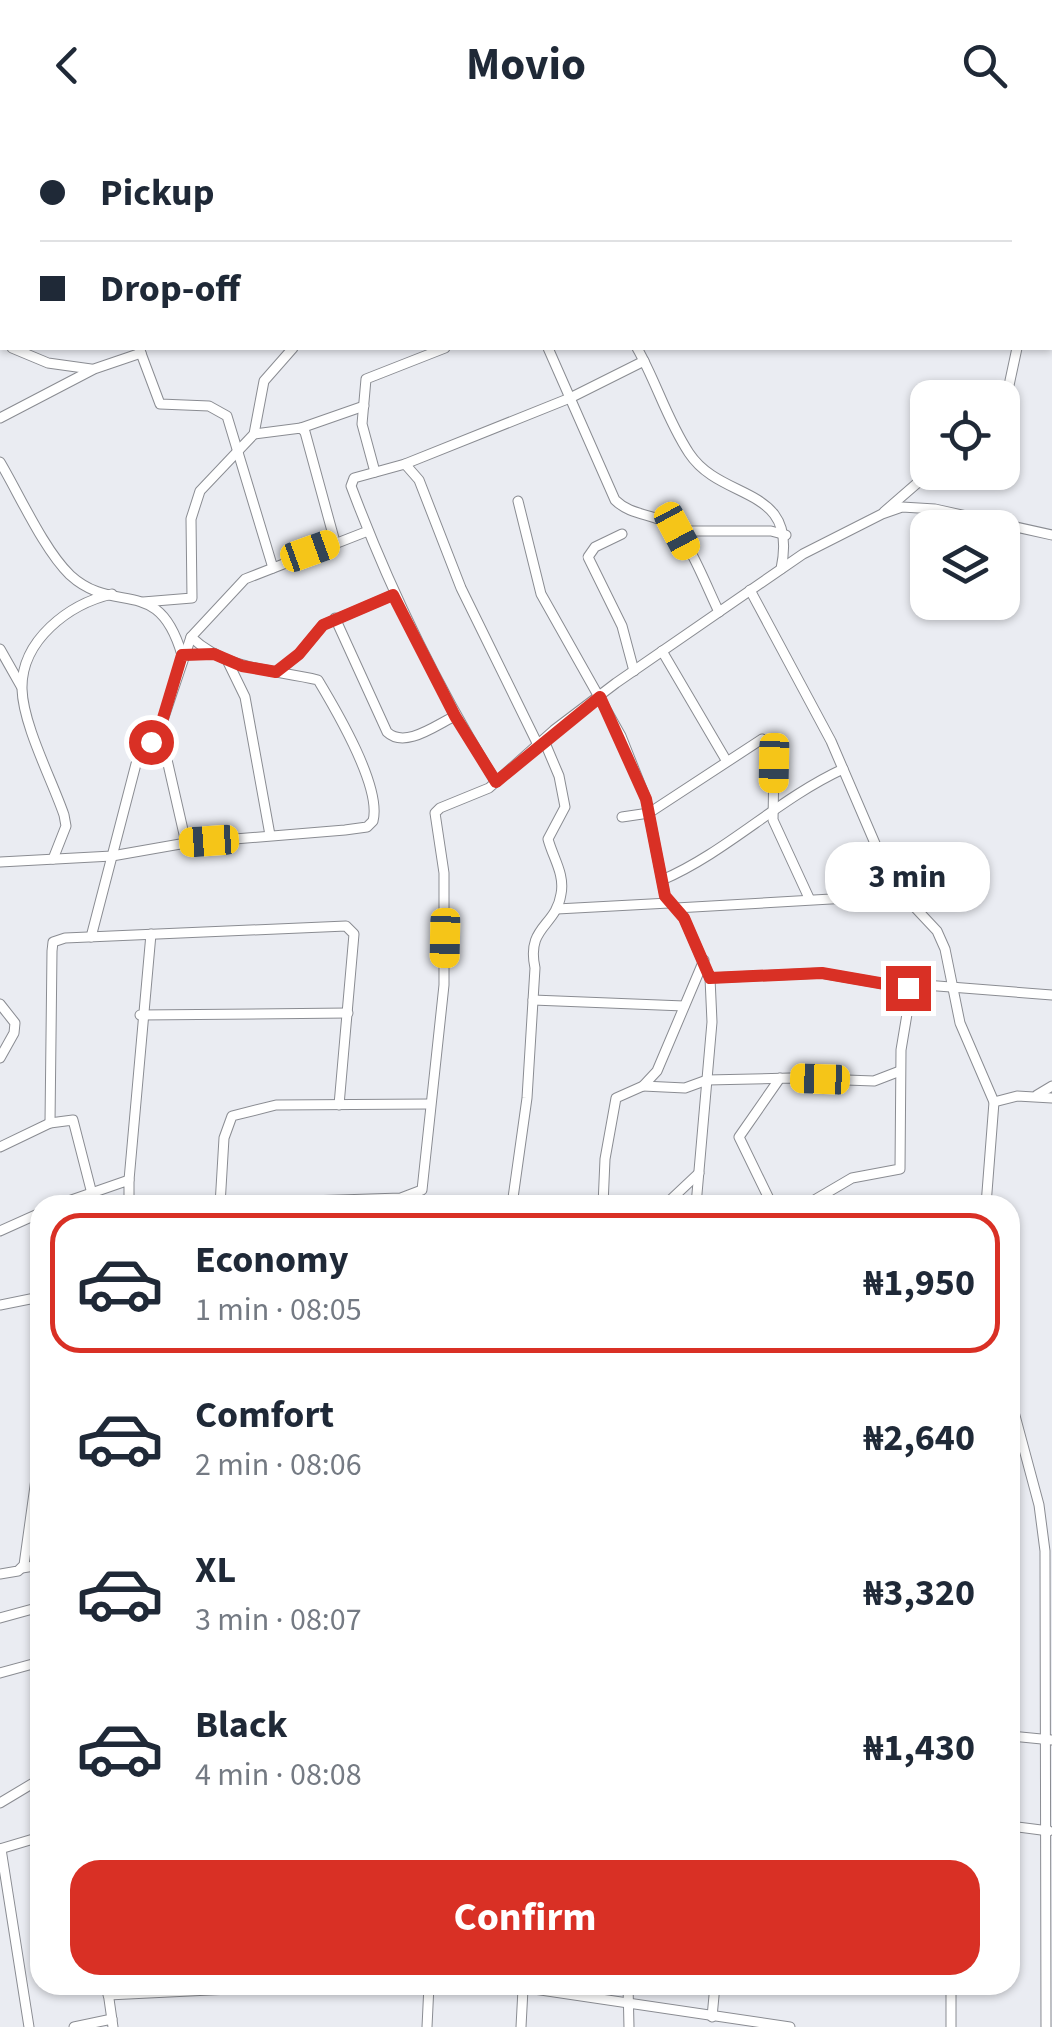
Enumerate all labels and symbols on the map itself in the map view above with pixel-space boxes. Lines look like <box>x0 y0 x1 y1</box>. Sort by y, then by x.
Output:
car <box>650 497 704 565</box>
car <box>277 527 343 575</box>
route start <box>129 720 174 765</box>
car <box>758 733 790 793</box>
car <box>178 824 240 858</box>
callout: 3 min <box>826 843 990 913</box>
car <box>429 908 461 968</box>
route end <box>886 966 931 1011</box>
car <box>789 1063 851 1095</box>

